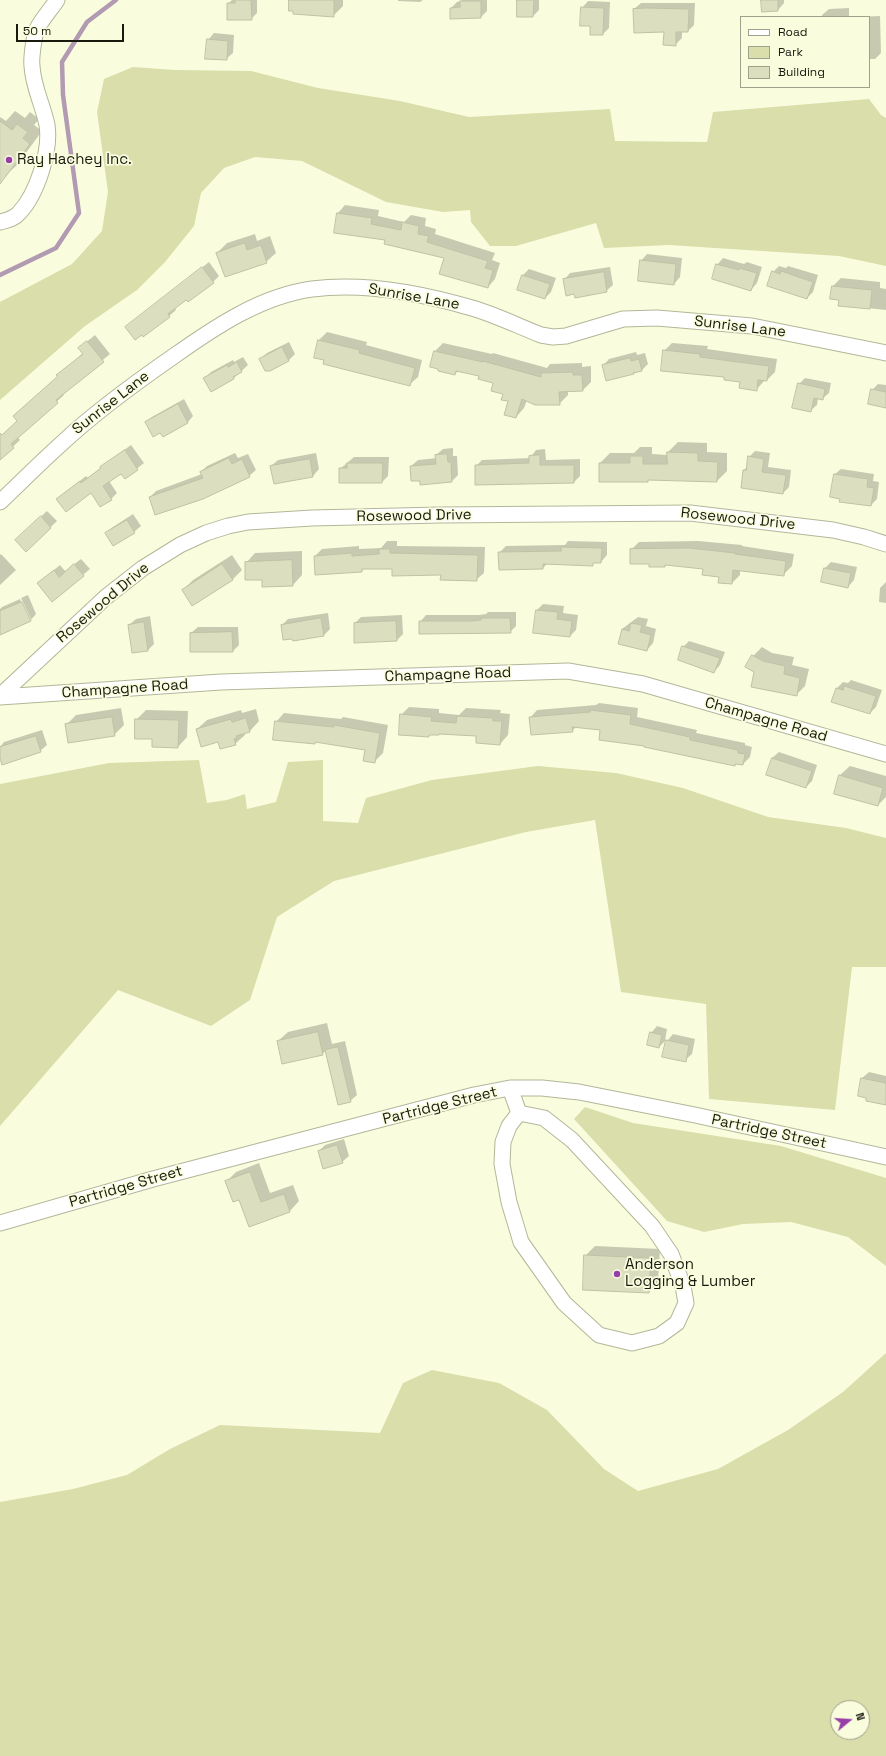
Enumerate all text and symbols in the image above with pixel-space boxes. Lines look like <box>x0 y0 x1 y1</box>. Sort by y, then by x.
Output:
scale bar <box>18 16 126 42</box>
legend <box>740 16 870 88</box>
text: 50 m <box>23 23 51 39</box>
text: Road <box>778 24 807 40</box>
text: Park <box>778 44 803 60</box>
text: Building <box>778 64 825 80</box>
place label: Ray Hachey Inc. <box>17 151 132 169</box>
marker: Ray Hachey Inc. <box>4 155 14 165</box>
street label: Sunrise Lane <box>367 280 461 314</box>
street label: Sunrise Lane <box>693 312 787 342</box>
street label: Sunrise Lane <box>69 367 153 439</box>
street label: Rosewood Drive <box>680 504 796 534</box>
street label: Rosewood Drive <box>356 506 472 526</box>
street label: Rosewood Drive <box>53 559 153 647</box>
street label: Champagne Road <box>384 664 512 686</box>
street label: Champagne Road <box>61 676 189 702</box>
street label: Champagne Road <box>703 694 829 746</box>
street label: Partridge Street <box>381 1083 499 1129</box>
street label: Partridge Street <box>710 1111 828 1153</box>
street label: Partridge Street <box>67 1162 185 1212</box>
place label: Anderson Logging & Lumber <box>625 1256 755 1291</box>
marker: Anderson Logging & Lumber <box>612 1269 622 1279</box>
north arrow <box>830 1700 870 1740</box>
text: N <box>853 1711 868 1722</box>

